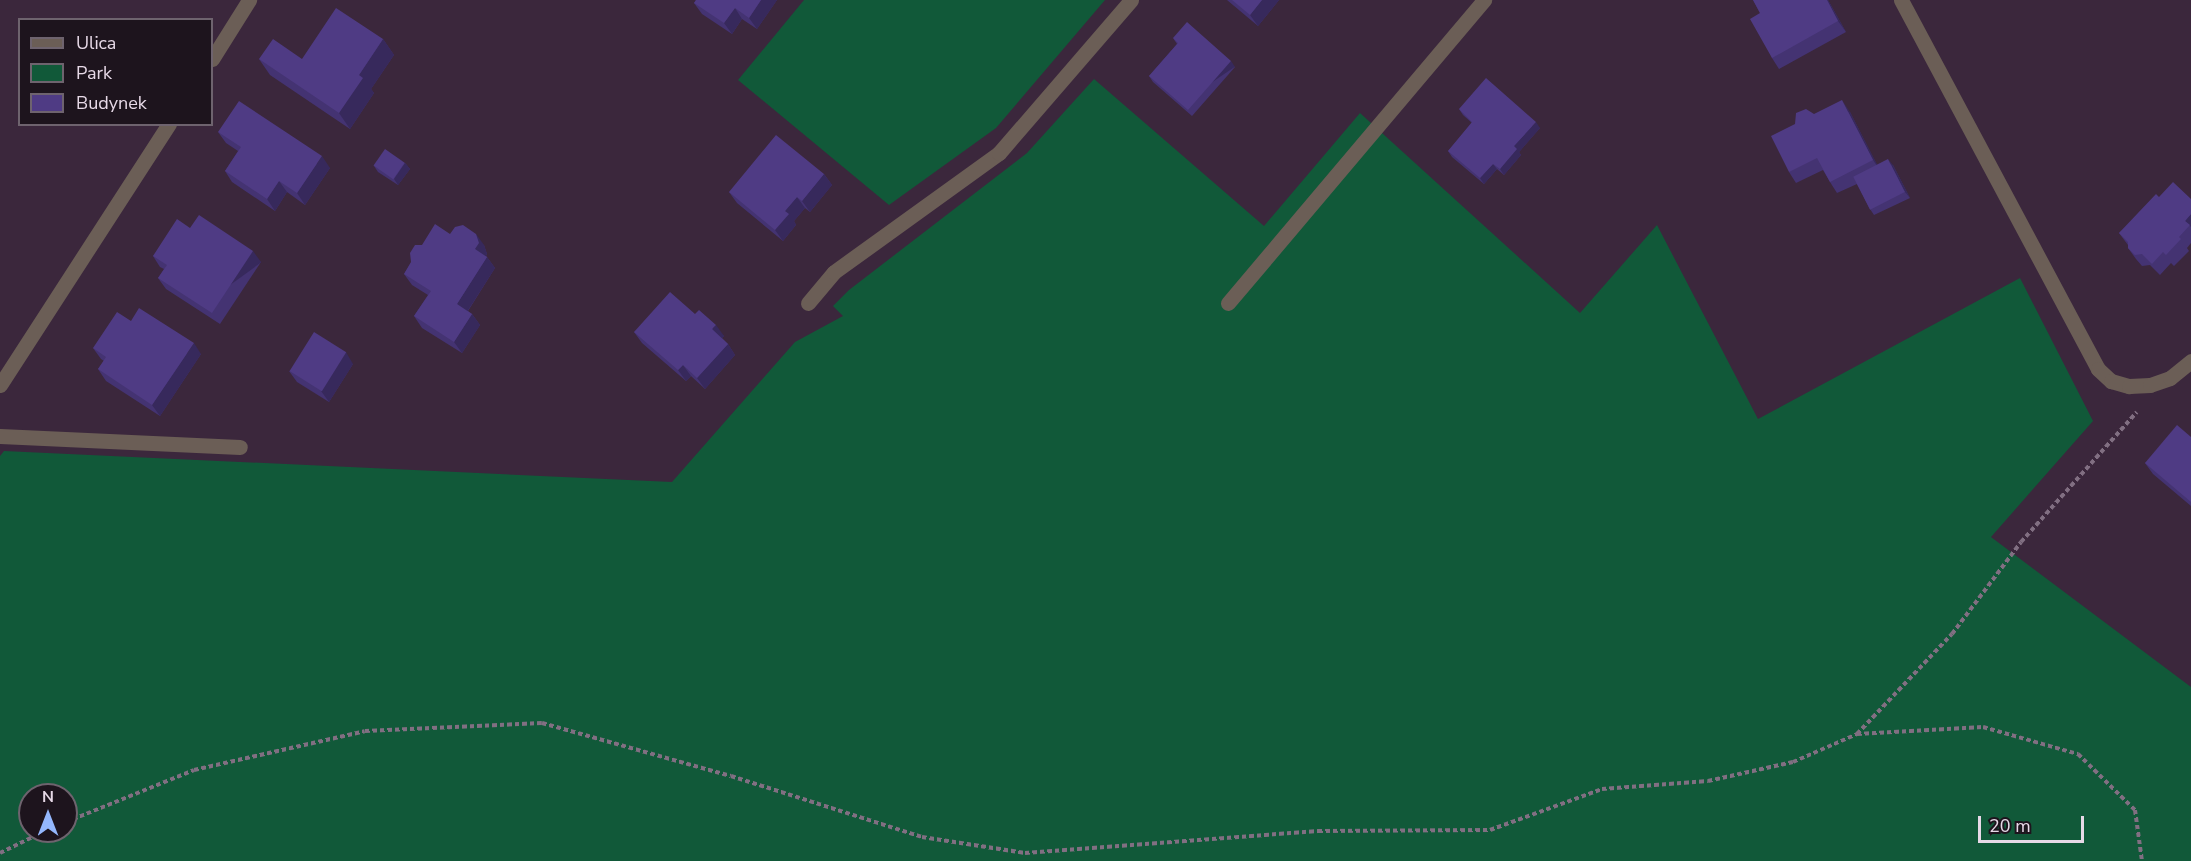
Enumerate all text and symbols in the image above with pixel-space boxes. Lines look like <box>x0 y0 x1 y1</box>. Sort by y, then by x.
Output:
legend <box>18 18 213 126</box>
text: Ulica <box>76 31 116 55</box>
text: Park <box>76 61 112 85</box>
text: Budynek <box>76 91 147 115</box>
north arrow <box>18 783 78 843</box>
text: N <box>42 786 54 808</box>
scale bar <box>1981 804 2088 842</box>
text: 20 m <box>1989 814 2031 838</box>

